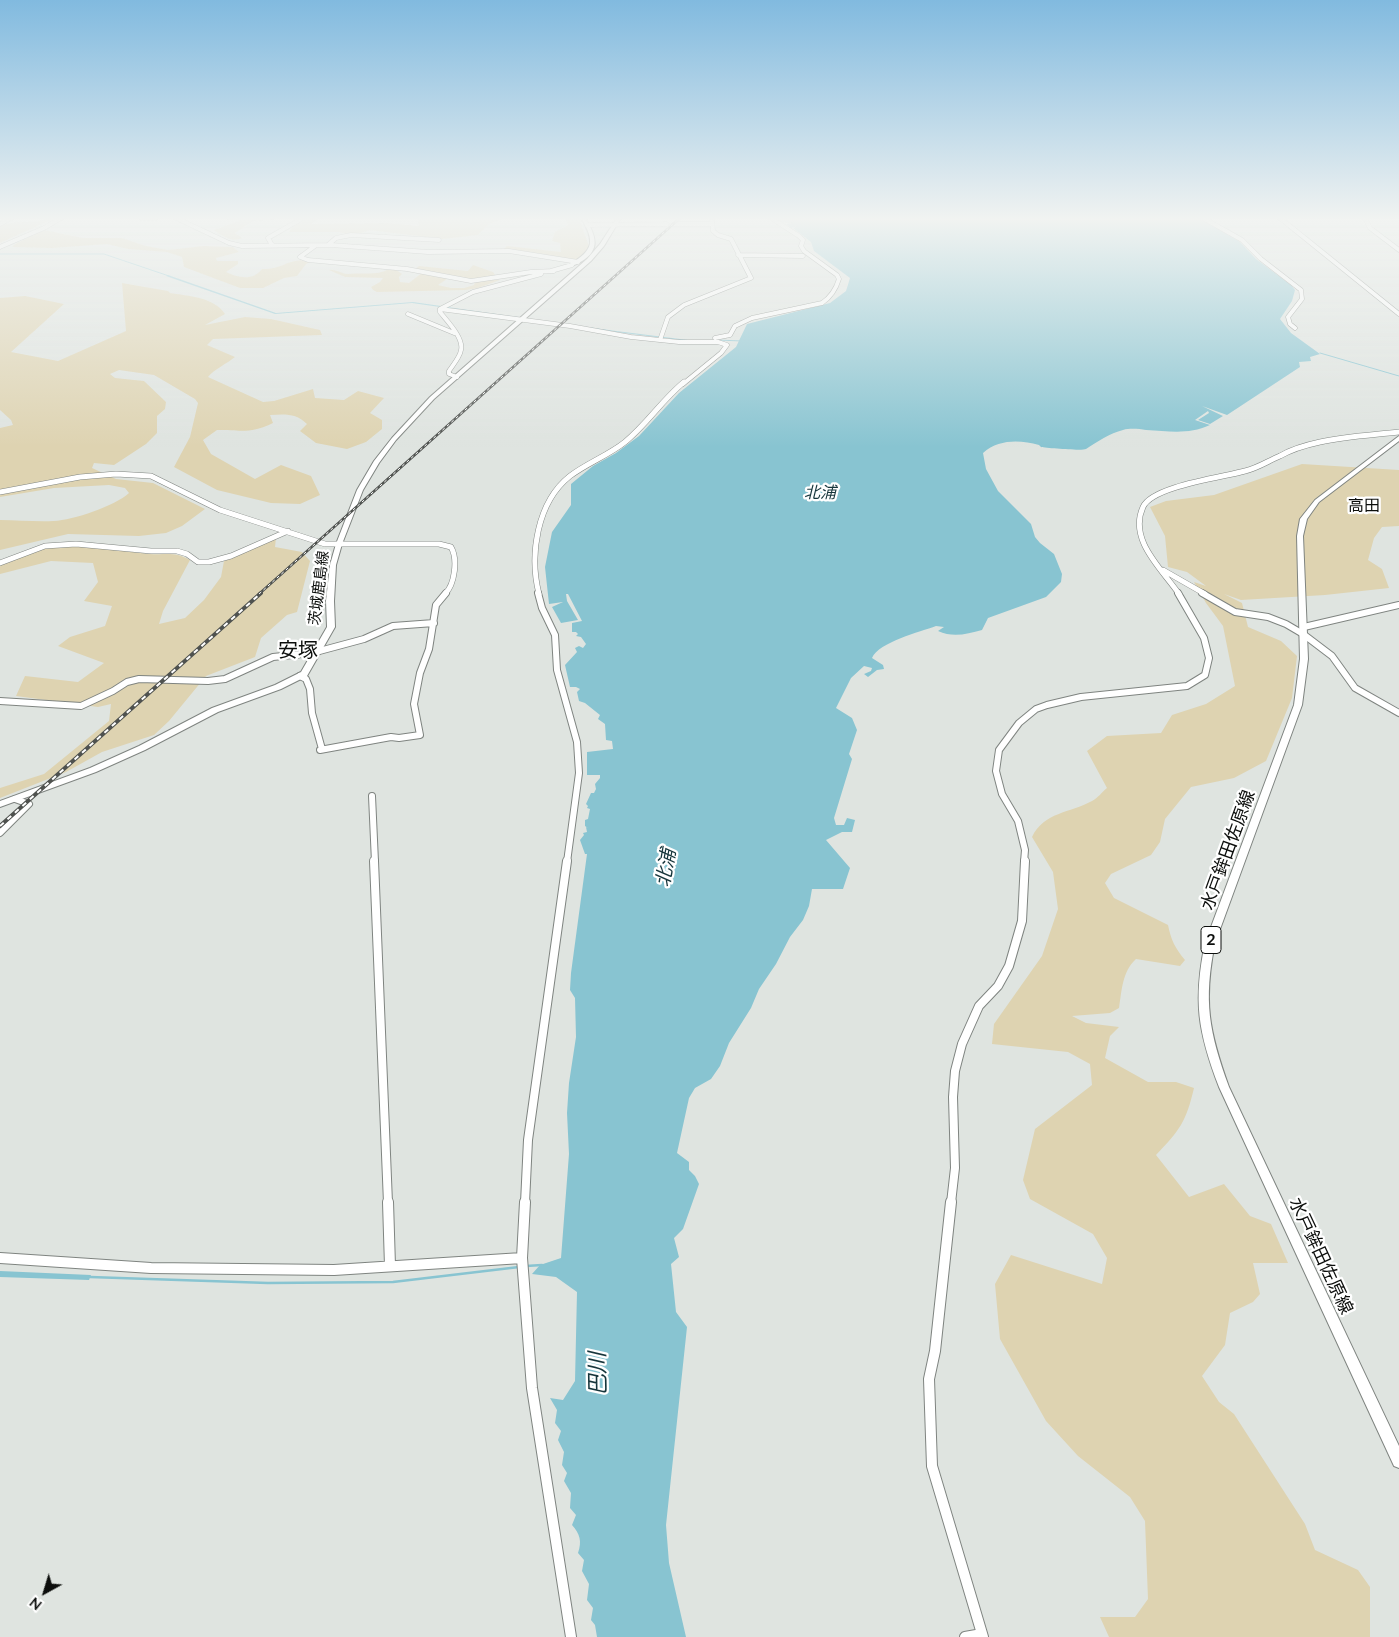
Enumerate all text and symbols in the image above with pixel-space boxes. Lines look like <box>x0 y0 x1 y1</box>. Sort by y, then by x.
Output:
water label: 北浦 <box>804 483 836 503</box>
district label: 高田 <box>1348 496 1380 516</box>
street label: 茨城鹿島線 <box>305 550 333 626</box>
district label: 安塚 <box>278 639 318 663</box>
street label: 水戸鉾田佐原線 <box>1196 787 1260 913</box>
water label: 北浦 <box>651 847 681 889</box>
road number: 2 <box>1201 926 1221 954</box>
street label: 水戸鉾田佐原線 <box>1285 1194 1357 1318</box>
water label: 巴川 <box>584 1352 612 1396</box>
north arrow <box>20 1567 70 1617</box>
text: N <box>26 1594 45 1614</box>

